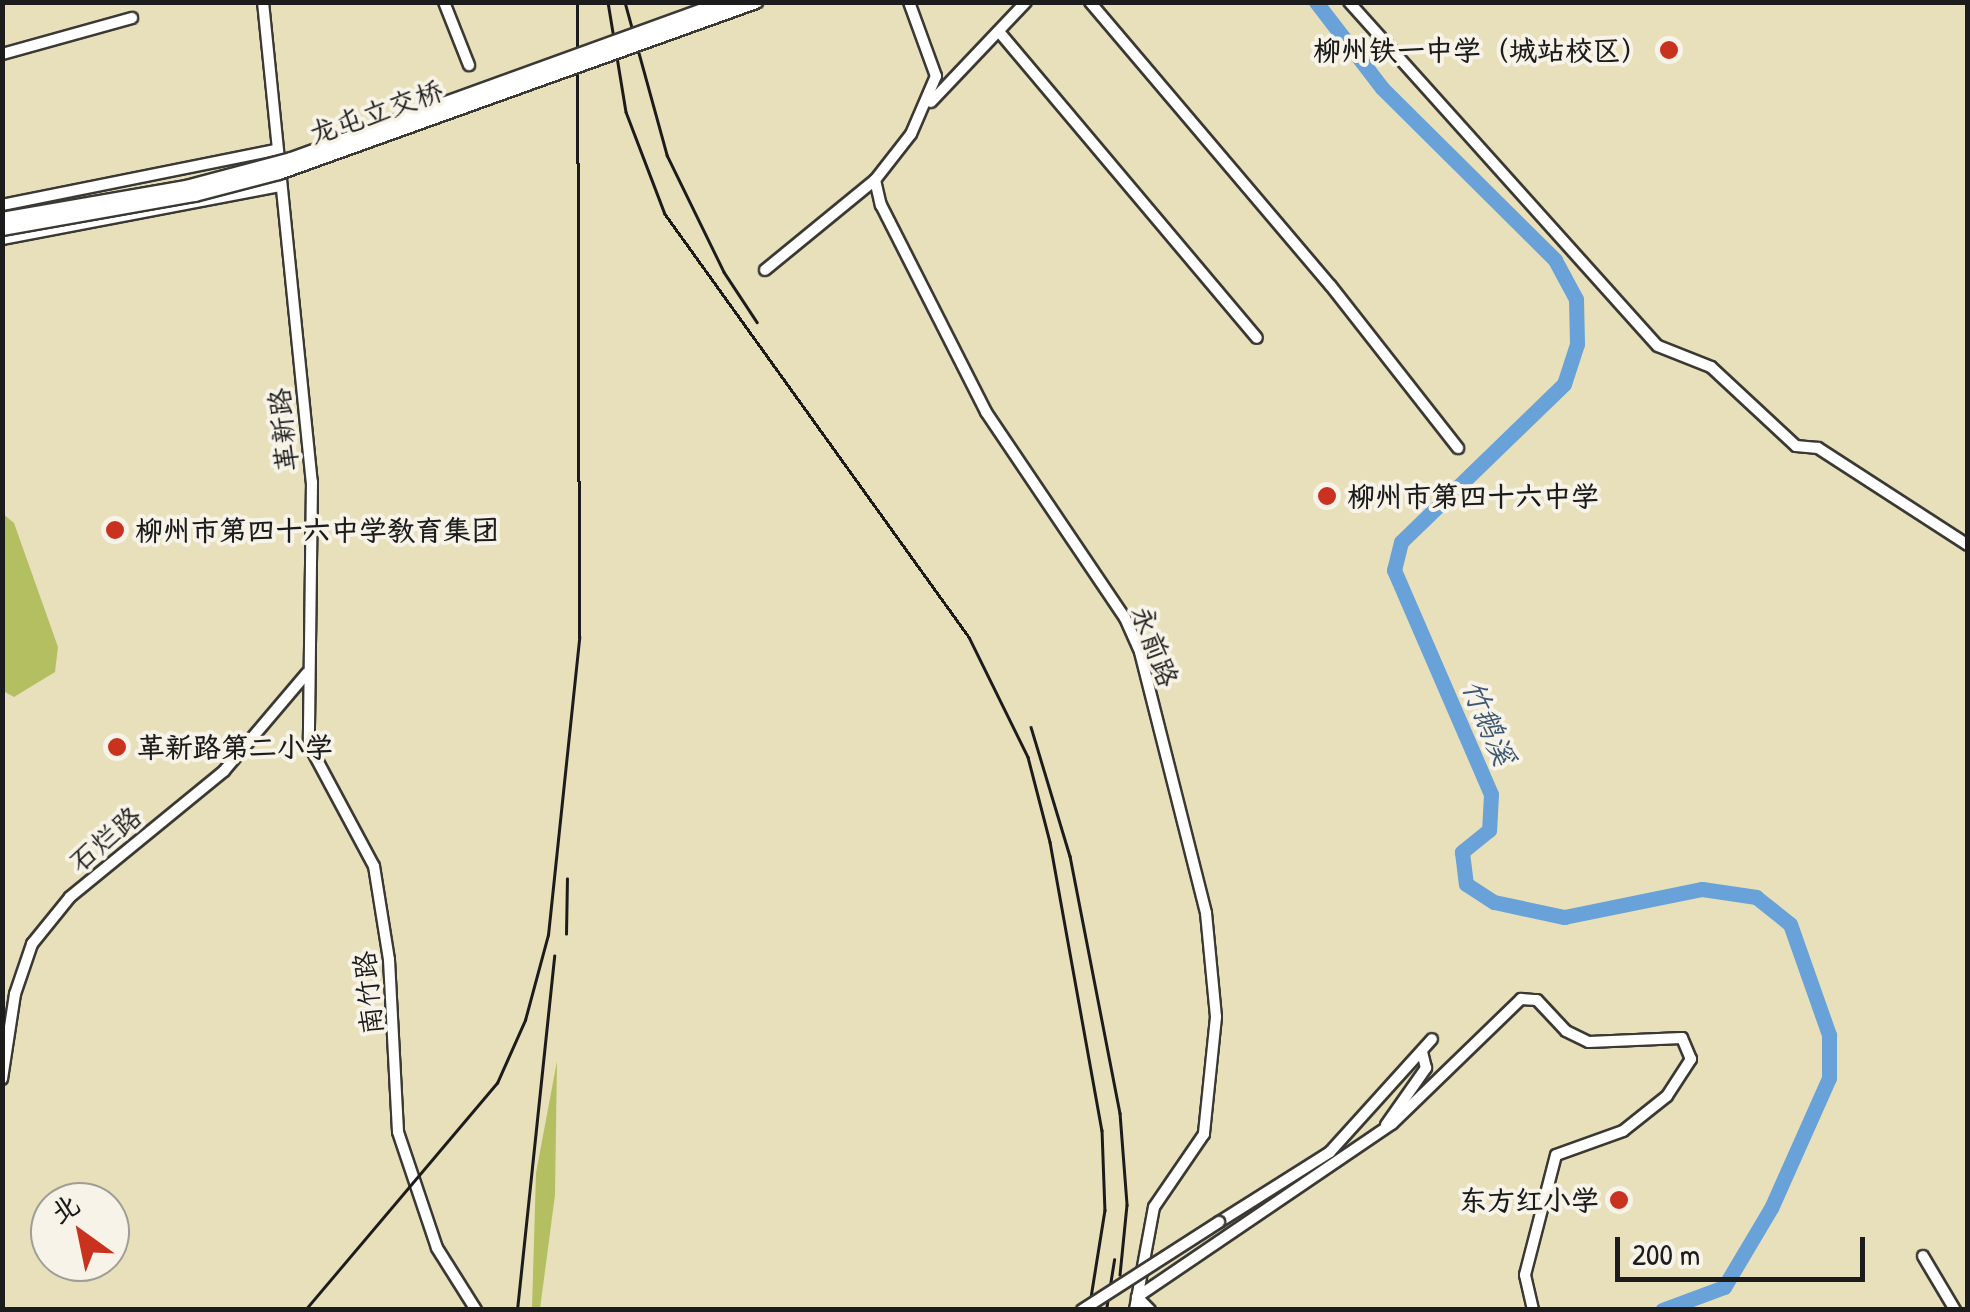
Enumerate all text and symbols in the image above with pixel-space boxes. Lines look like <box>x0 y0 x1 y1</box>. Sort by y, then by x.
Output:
place label: 柳州铁一中学（城站校区） <box>1313 33 1649 67</box>
marker: 柳州铁一中学（城站校区） <box>1658 39 1680 61</box>
street label: 龙屯立交桥 <box>304 73 448 151</box>
street label: 革新路 <box>262 386 304 474</box>
place label: 柳州市第四十六中学 <box>1347 479 1599 513</box>
marker: 柳州市第四十六中学 <box>1316 485 1338 507</box>
place label: 柳州市第四十六中学教育集团 <box>135 513 499 547</box>
marker: 柳州市第四十六中学教育集团 <box>104 519 126 541</box>
street label: 永前路 <box>1124 601 1186 691</box>
water label: 竹鹅溪 <box>1455 674 1523 770</box>
place label: 革新路第二小学 <box>137 730 333 764</box>
marker: 革新路第二小学 <box>106 736 128 758</box>
street label: 石烂路 <box>62 799 148 879</box>
street label: 南竹路 <box>347 949 389 1037</box>
north arrow <box>30 1182 130 1282</box>
place label: 东方红小学 <box>1459 1183 1599 1217</box>
text: 北 <box>43 1185 87 1232</box>
marker: 东方红小学 <box>1608 1189 1630 1211</box>
scale bar <box>1620 1217 1870 1279</box>
text: 200 m <box>1632 1234 1700 1274</box>

